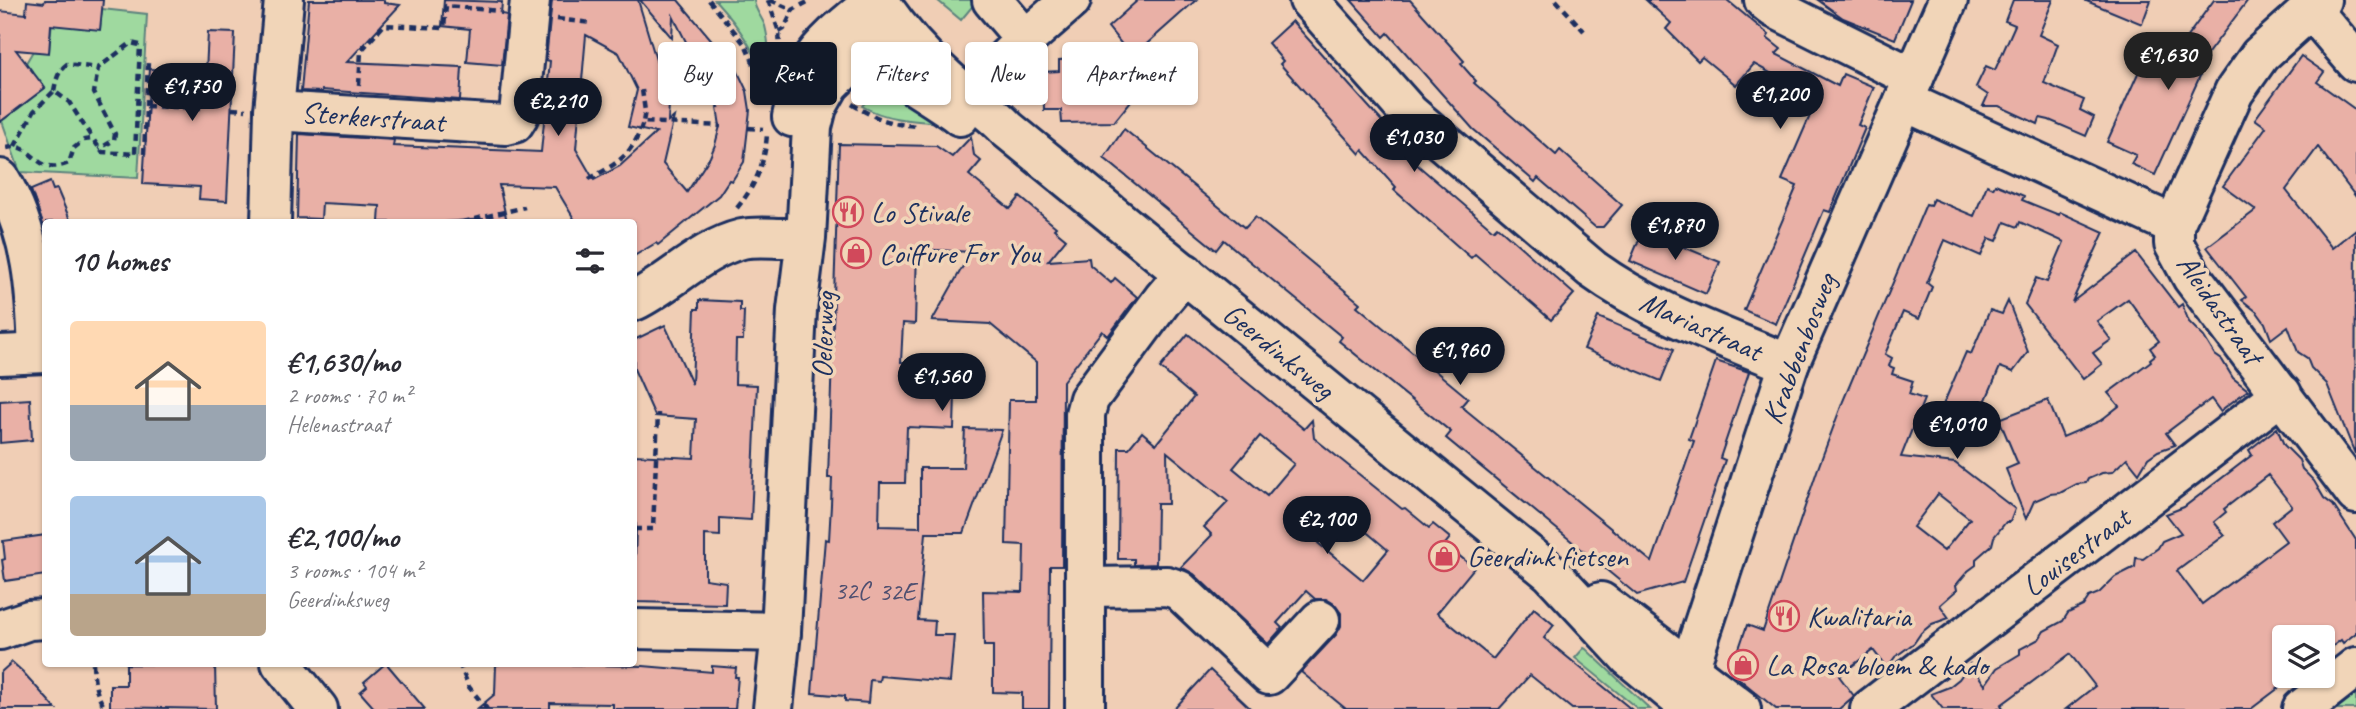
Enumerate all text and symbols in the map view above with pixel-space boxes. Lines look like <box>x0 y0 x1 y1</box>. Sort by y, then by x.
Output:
pin: €1,630 <box>2111 32 2225 92</box>
text: €1,630 <box>2140 40 2196 69</box>
chip: Buy <box>658 42 736 105</box>
chip: Rent <box>750 42 837 105</box>
chip: Filters <box>851 42 951 105</box>
chip: New <box>965 42 1048 105</box>
chip: Apartment <box>1062 42 1198 105</box>
pin: €1,750 <box>135 64 249 123</box>
text: €1,750 <box>164 71 220 100</box>
pin: €1,200 <box>1723 72 1837 131</box>
pin: €2,210 <box>501 78 615 138</box>
text: €1,200 <box>1752 79 1808 108</box>
text: €2,210 <box>530 86 586 115</box>
street label: Sterkerstraat <box>300 93 449 141</box>
pin: €1,030 <box>1357 114 1471 174</box>
text: €1,030 <box>1386 122 1442 151</box>
place label: Lo Stivale <box>871 193 971 231</box>
restaurant icon: Lo Stivale <box>831 195 865 229</box>
pin: €1,870 <box>1618 202 1732 262</box>
text: €1,870 <box>1647 210 1703 239</box>
place label: Coiffure For You <box>879 234 1042 272</box>
shop icon: Coiffure For You <box>839 236 873 270</box>
text: 10 homes <box>70 242 168 280</box>
icon: filters <box>571 242 609 280</box>
street label: Aleidastraat <box>2168 247 2274 375</box>
street label: Krabbenbosweg <box>1753 266 1846 429</box>
street label: Mariastraat <box>1634 282 1771 371</box>
street label: Oelerweg <box>803 290 844 379</box>
street label: Geerdinksweg <box>1215 294 1344 408</box>
pin: €1,960 <box>1403 328 1517 387</box>
text: €1,960 <box>1432 335 1488 364</box>
text: €1,630/mo <box>287 343 400 381</box>
icon: home <box>126 349 210 433</box>
pin: €1,560 <box>885 354 999 413</box>
text: €1,560 <box>914 361 970 390</box>
text: 2 rooms · 70 m² <box>287 381 411 410</box>
pin: €1,010 <box>1900 402 2014 461</box>
text: €1,010 <box>1929 409 1985 438</box>
text: Helenastraat <box>287 410 389 439</box>
pin: €2,100 <box>1270 496 1384 556</box>
street label: Louisestraat <box>2015 497 2140 605</box>
text: €2,100 <box>1299 504 1355 533</box>
text: €2,100/mo <box>287 518 399 556</box>
icon: home <box>126 524 210 608</box>
place label: Geerdink fietsen <box>1467 537 1629 575</box>
shop icon: Geerdink fietsen <box>1427 539 1461 573</box>
text: 3 rooms · 104 m² <box>287 556 422 585</box>
house number: 32C <box>834 574 873 607</box>
house number: 32E <box>878 575 919 608</box>
text: Geerdinksweg <box>287 585 389 614</box>
place label: Kwalitaria <box>1807 597 1913 635</box>
restaurant icon: Kwalitaria <box>1767 599 1801 633</box>
map controls <box>2272 625 2335 688</box>
button: layers <box>2272 625 2335 688</box>
place label: La Rosa bloem & kado <box>1766 646 1991 684</box>
shop icon: La Rosa bloem & kado <box>1726 648 1760 682</box>

